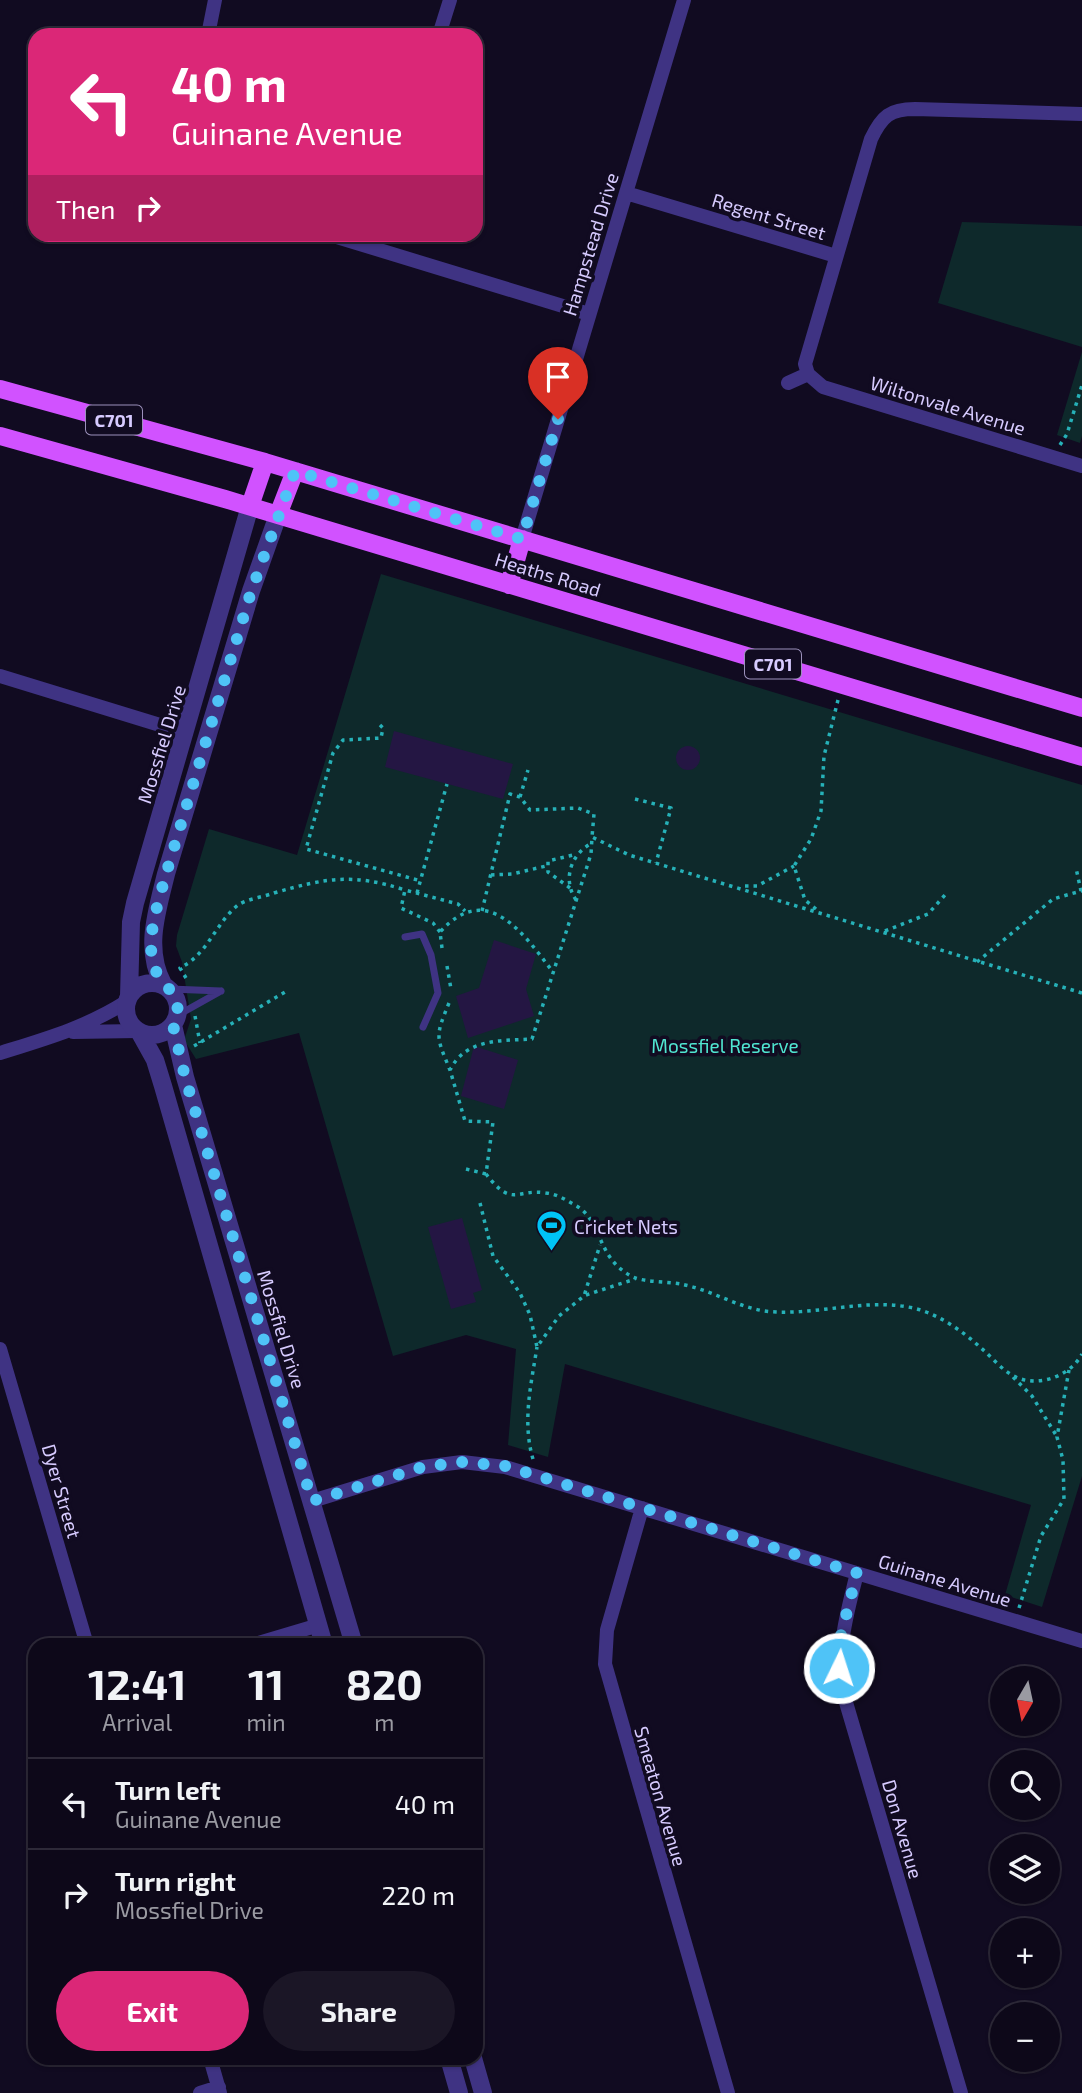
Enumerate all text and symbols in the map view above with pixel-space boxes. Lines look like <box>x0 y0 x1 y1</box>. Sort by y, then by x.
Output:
text: 40 m <box>171 53 287 112</box>
icon: left <box>56 56 147 147</box>
text: Guinane Avenue <box>171 113 403 151</box>
street label: Hampstead Drive <box>557 170 623 318</box>
street label: Regent Street <box>709 188 829 244</box>
icon: right <box>129 189 167 227</box>
text: Then <box>56 193 115 224</box>
pin <box>528 347 588 419</box>
icon: arrive <box>539 358 577 396</box>
street label: Wiltonvale Avenue <box>868 370 1028 440</box>
road number: C701 <box>86 406 142 434</box>
street label: Heaths Road <box>492 547 604 601</box>
road number: C701 <box>745 650 801 678</box>
street label: Mossfiel Drive <box>132 682 190 806</box>
park label: Mossfiel Reserve <box>651 1034 799 1057</box>
sports icon: Cricket Nets <box>534 1209 568 1253</box>
place label: Cricket Nets <box>574 1215 678 1238</box>
street label: Mossfiel Drive <box>253 1267 311 1391</box>
street label: Dyer Street <box>38 1441 86 1541</box>
street label: Guinane Avenue <box>876 1549 1014 1611</box>
position arrow <box>802 1631 876 1705</box>
text: 12:41 <box>88 1658 186 1708</box>
text: 11 <box>248 1658 284 1708</box>
text: 820 <box>346 1658 423 1708</box>
north arrow <box>990 1666 1060 1736</box>
map controls <box>990 1666 1060 2072</box>
text: Arrival <box>102 1708 172 1736</box>
text: min <box>246 1708 286 1736</box>
text: m <box>374 1708 394 1736</box>
street label: Smeaton Avenue <box>630 1723 692 1869</box>
button: search <box>990 1750 1060 1820</box>
text: Turn left <box>115 1774 221 1805</box>
street label: Don Avenue <box>878 1777 928 1881</box>
icon: left <box>56 1785 94 1823</box>
text: 40 m <box>395 1788 455 1819</box>
text: Guinane Avenue <box>115 1805 282 1833</box>
button: layers <box>990 1834 1060 1904</box>
text: Turn right <box>115 1865 236 1896</box>
icon: right <box>56 1876 94 1914</box>
text: 220 m <box>382 1879 455 1910</box>
text: Mossfiel Drive <box>115 1896 264 1924</box>
button: + <box>990 1918 1060 1988</box>
button: Exit <box>56 1971 249 2051</box>
button: Share <box>263 1971 455 2051</box>
button: − <box>990 2002 1060 2072</box>

